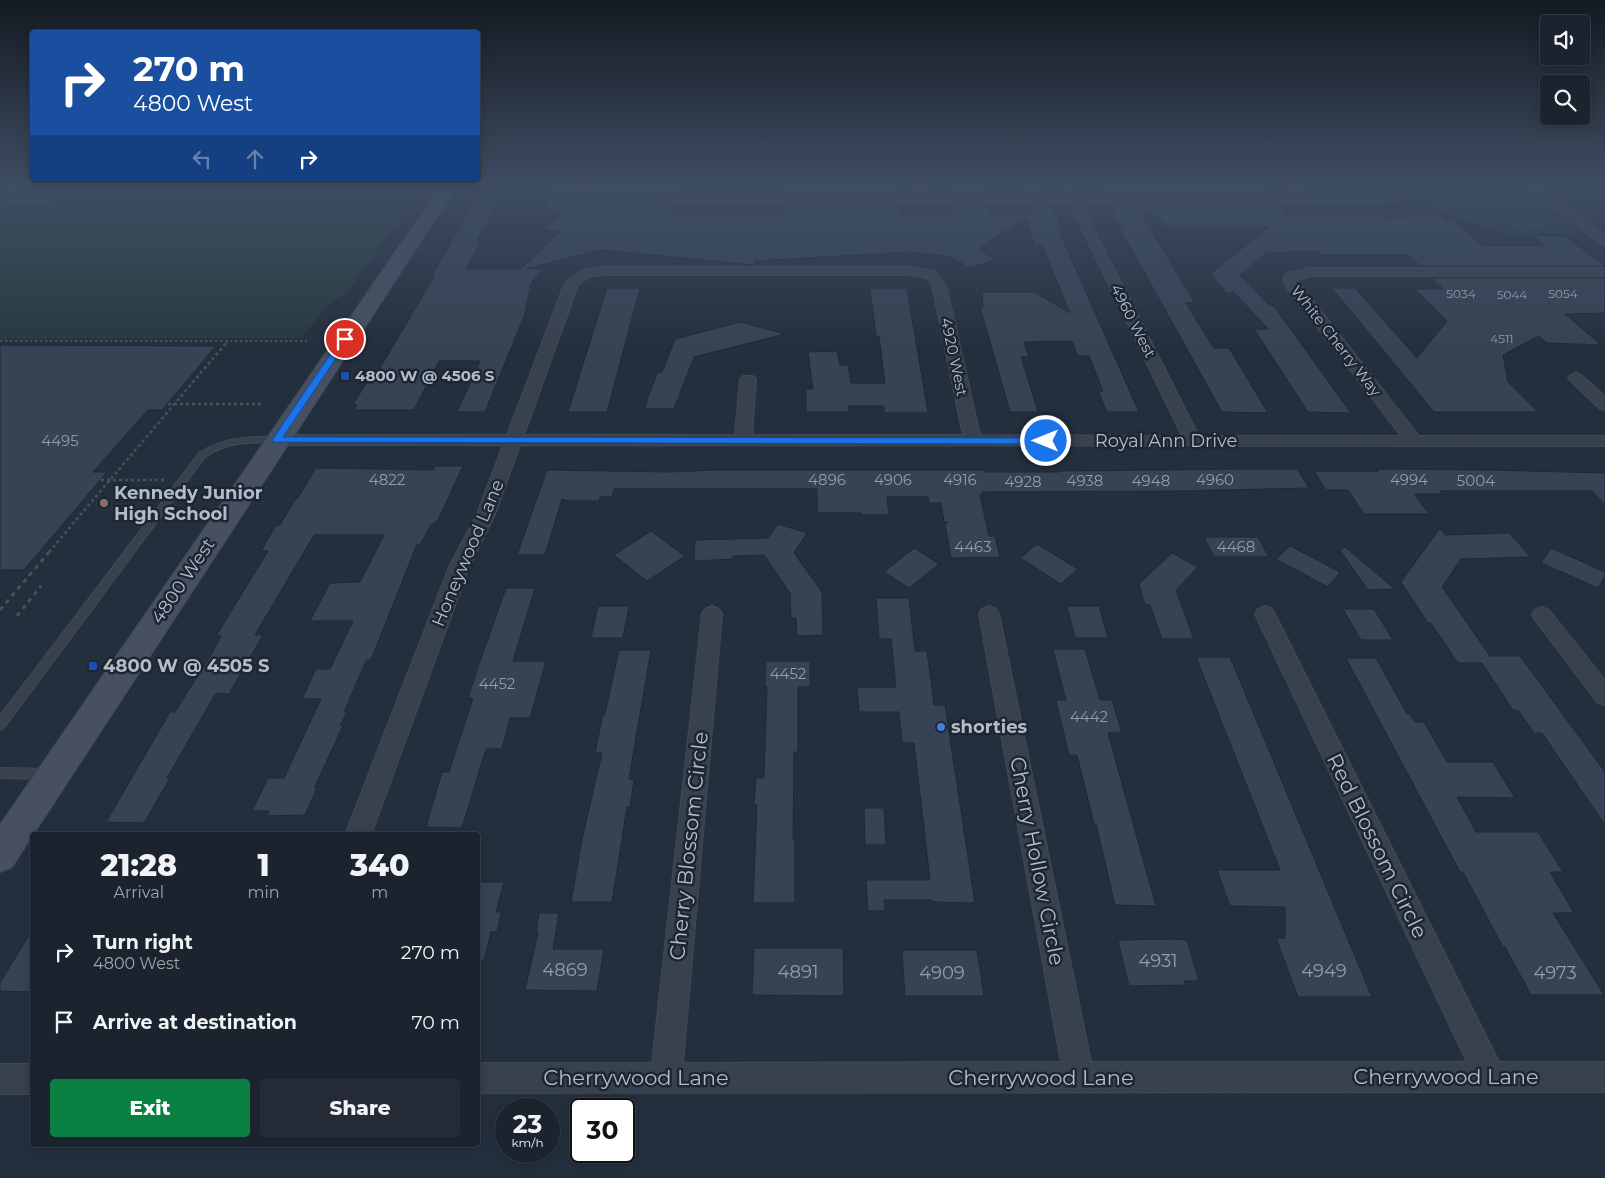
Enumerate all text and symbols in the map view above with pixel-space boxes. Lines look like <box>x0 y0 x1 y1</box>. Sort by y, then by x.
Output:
map controls <box>1540 15 1590 125</box>
button: sound <box>1540 15 1590 65</box>
text: 270 m <box>133 47 245 90</box>
icon: right <box>50 50 115 115</box>
button: search <box>1540 75 1590 125</box>
text: 4800 West <box>133 90 253 117</box>
icon: left <box>188 145 216 173</box>
icon: ahead <box>241 145 269 173</box>
icon: right <box>294 145 322 173</box>
street label: 4960 West <box>1107 281 1160 361</box>
street label: White Cherry Way <box>1287 281 1386 401</box>
house number: 5034 <box>1446 286 1476 301</box>
house number: 5054 <box>1548 286 1578 301</box>
house number: 5044 <box>1497 287 1527 302</box>
street label: 4920 West <box>937 316 972 398</box>
pin <box>324 318 366 360</box>
icon: arrive <box>331 325 359 353</box>
house number: 4511 <box>1490 331 1514 346</box>
place label: 4800 W @ 4506 S <box>355 366 495 385</box>
marker: 4800 W @ 4506 S <box>339 370 351 382</box>
position arrow <box>1019 414 1071 466</box>
street label: Royal Ann Drive <box>1095 430 1237 452</box>
house number: 4495 <box>41 431 79 450</box>
house number: 4822 <box>369 470 405 489</box>
house number: 4896 <box>808 470 846 489</box>
house number: 4906 <box>874 470 912 489</box>
house number: 4916 <box>943 470 977 489</box>
house number: 4960 <box>1196 470 1234 489</box>
house number: 4994 <box>1390 470 1428 489</box>
house number: 4938 <box>1067 471 1103 490</box>
house number: 4948 <box>1132 471 1170 490</box>
house number: 5004 <box>1457 471 1495 490</box>
house number: 4928 <box>1004 472 1042 491</box>
street label: Honeywood Lane <box>427 476 509 630</box>
place label: Kennedy Junior High School <box>114 482 263 525</box>
marker: Kennedy Junior High School <box>98 497 110 509</box>
street label: 4800 West <box>146 534 220 628</box>
house number: 4463 <box>954 537 992 556</box>
house number: 4468 <box>1217 537 1255 556</box>
place label: 4800 W @ 4505 S <box>103 655 269 677</box>
marker: 4800 W @ 4505 S <box>87 660 99 672</box>
house number: 4452 <box>770 664 806 683</box>
house number: 4452 <box>479 674 515 693</box>
house number: 4442 <box>1070 707 1108 726</box>
place label: shorties <box>951 716 1027 738</box>
marker: shorties <box>935 721 947 733</box>
street label: Cherry Blossom Circle <box>664 730 713 962</box>
street label: Red Blossom Circle <box>1322 749 1433 942</box>
street label: Cherry Hollow Circle <box>1005 754 1070 967</box>
text: 21:28 <box>100 847 177 884</box>
text: 1 <box>257 847 270 884</box>
text: 340 <box>350 847 410 884</box>
text: Arrival <box>113 883 164 902</box>
text: min <box>247 883 280 902</box>
text: m <box>371 883 388 902</box>
text: Turn right <box>93 931 193 954</box>
icon: right <box>50 938 78 966</box>
text: 270 m <box>401 941 460 964</box>
house number: 4931 <box>1138 950 1178 972</box>
text: 4800 West <box>93 954 180 973</box>
house number: 4869 <box>542 959 588 981</box>
house number: 4949 <box>1301 960 1347 982</box>
house number: 4891 <box>777 961 819 983</box>
house number: 4909 <box>919 962 965 984</box>
house number: 4973 <box>1533 962 1577 984</box>
icon: arrive <box>50 1008 78 1036</box>
text: Arrive at destination <box>93 1011 297 1034</box>
text: 70 m <box>411 1011 460 1034</box>
street label: Cherrywood Lane <box>1353 1064 1539 1089</box>
street label: Cherrywood Lane <box>543 1065 729 1090</box>
street label: Cherrywood Lane <box>948 1065 1134 1090</box>
button: Exit <box>50 1079 250 1137</box>
button: Share <box>260 1079 460 1137</box>
speed limit sign: 30 <box>570 1098 635 1163</box>
text: 23 <box>513 1109 542 1139</box>
text: km/h <box>511 1135 544 1150</box>

